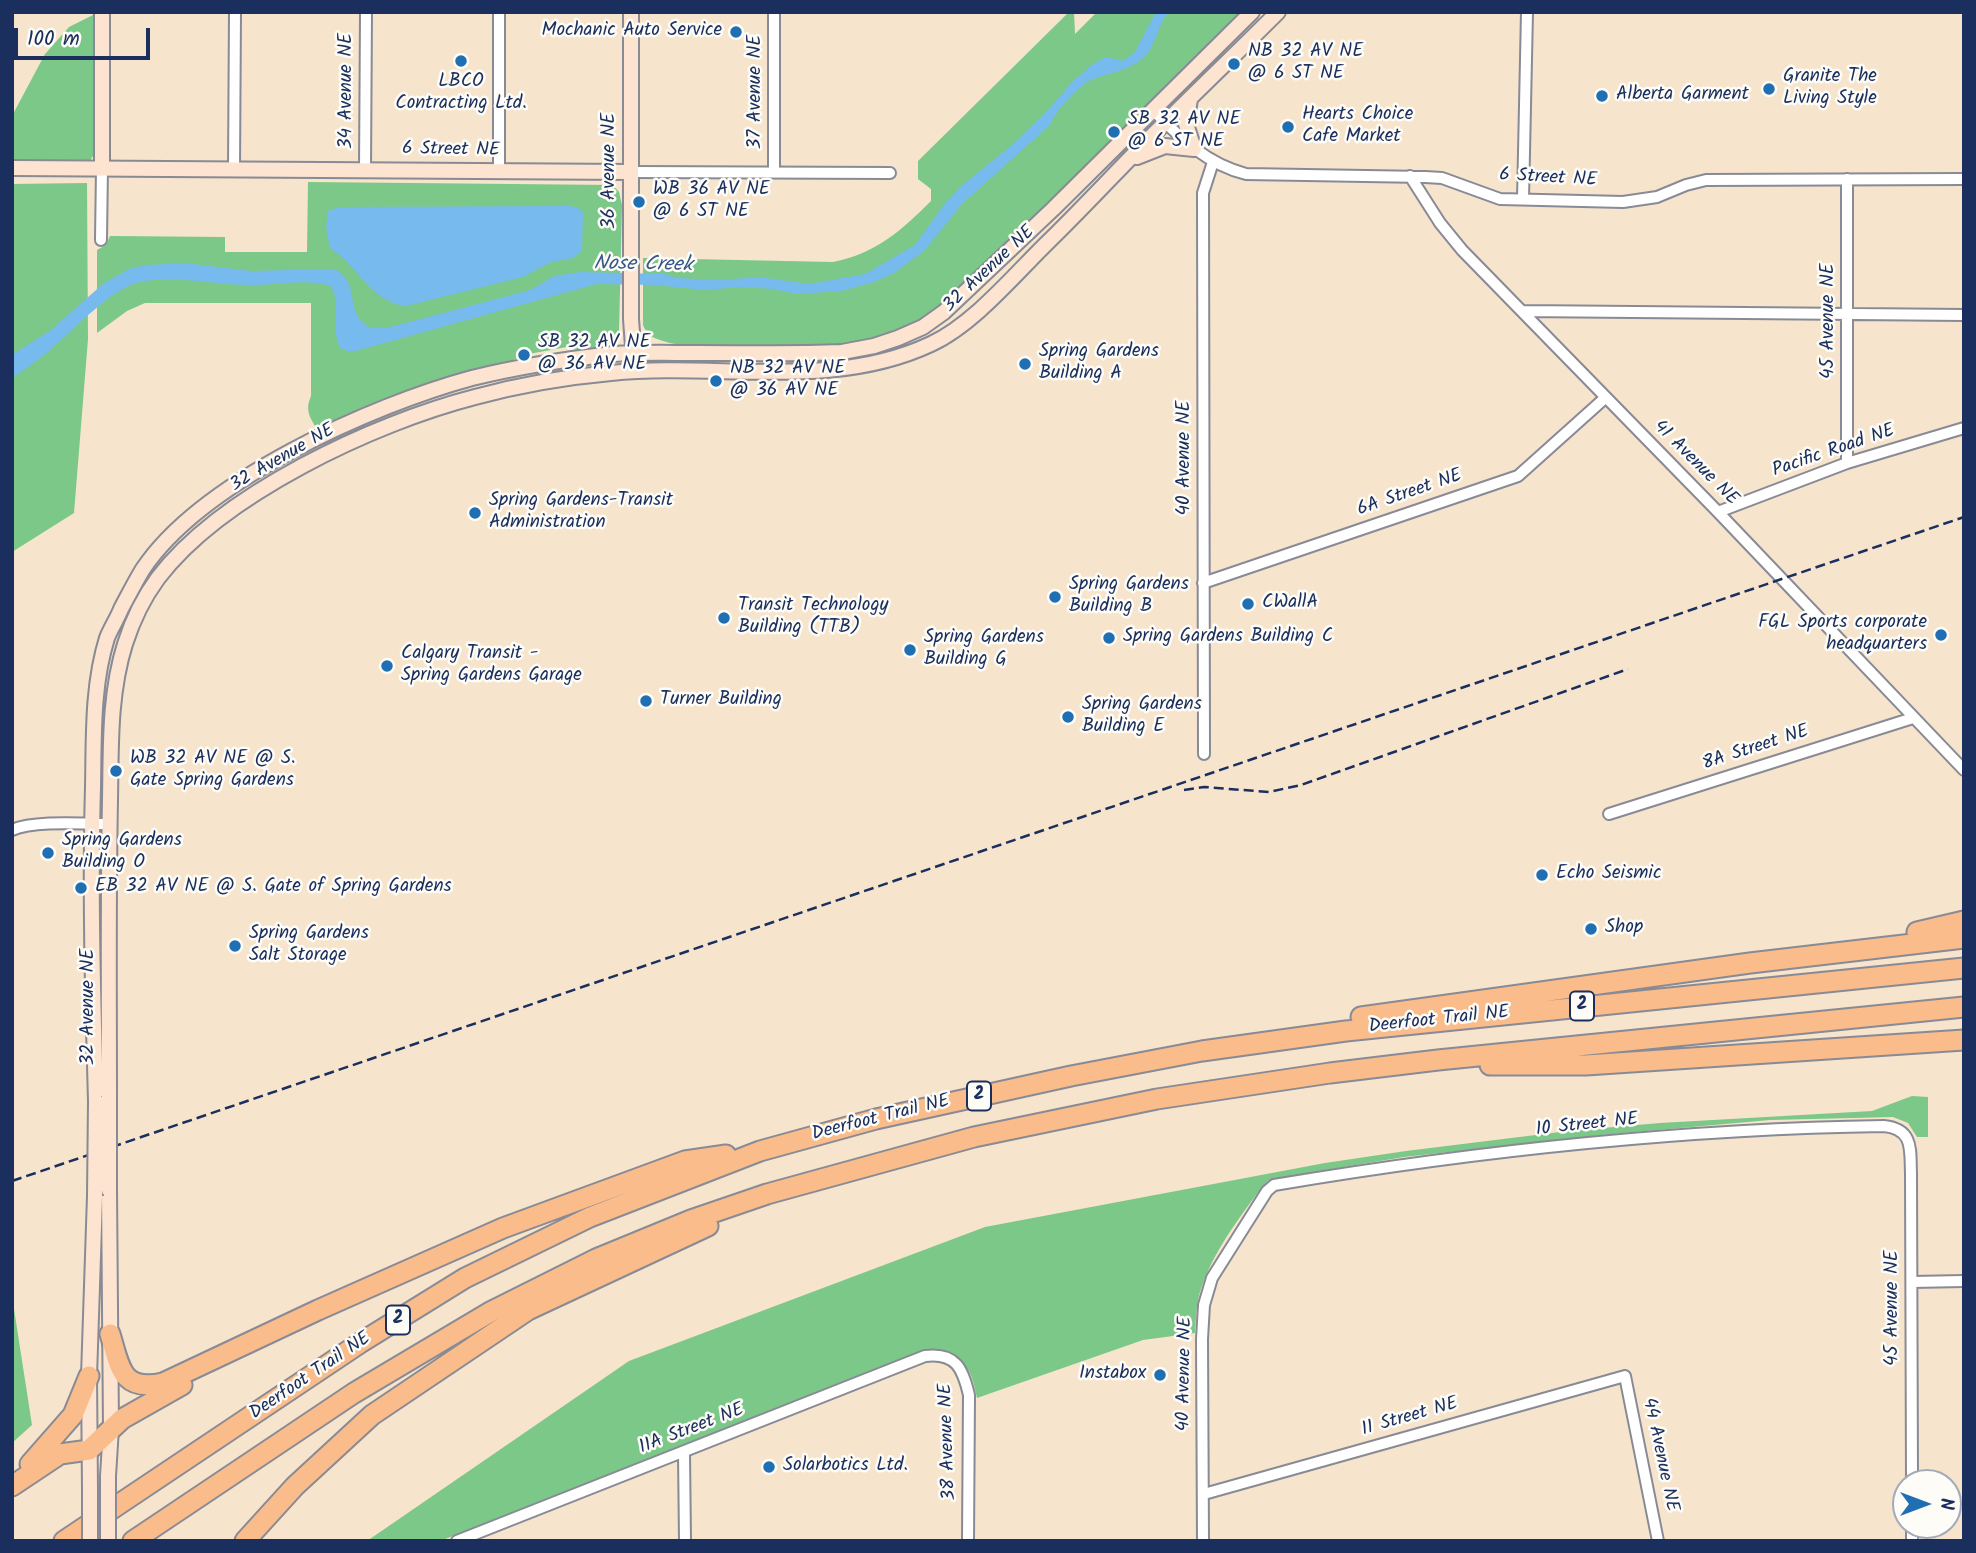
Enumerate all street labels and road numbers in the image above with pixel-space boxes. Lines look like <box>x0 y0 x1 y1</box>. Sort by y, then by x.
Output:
street label: 34 Avenue NE <box>337 33 359 149</box>
street label: 37 Avenue NE <box>746 35 768 149</box>
street label: 36 Avenue NE <box>600 113 622 229</box>
street label: 6 Street NE <box>402 139 500 163</box>
street label: 6 Street NE <box>1498 165 1598 193</box>
street label: 32 Avenue NE <box>939 222 1041 318</box>
street label: 45 Avenue NE <box>1819 263 1841 379</box>
street label: 40 Avenue NE <box>1175 400 1197 516</box>
street label: 41 Avenue NE <box>1647 416 1743 512</box>
street label: 32 Avenue NE <box>227 420 339 498</box>
street label: Pacific Road NE <box>1770 420 1898 484</box>
street label: 6A Street NE <box>1355 465 1465 523</box>
street label: 8A Street NE <box>1700 721 1812 777</box>
street label: 32 Avenue NE <box>79 948 101 1066</box>
road number: 2 <box>1570 992 1594 1021</box>
street label: Deerfoot Trail NE <box>1368 1002 1510 1040</box>
road number: 2 <box>967 1082 991 1111</box>
street label: Deerfoot Trail NE <box>810 1091 952 1147</box>
street label: 10 Street NE <box>1535 1109 1639 1143</box>
street label: 45 Avenue NE <box>1883 1250 1905 1366</box>
road number: 2 <box>386 1306 410 1335</box>
street label: 40 Avenue NE <box>1174 1316 1198 1432</box>
street label: Deerfoot Trail NE <box>246 1328 376 1426</box>
street label: 38 Avenue NE <box>936 1383 962 1501</box>
street label: 11 Street NE <box>1359 1393 1461 1443</box>
street label: 44 Avenue NE <box>1636 1396 1682 1514</box>
street label: 11A Street NE <box>636 1399 748 1461</box>

